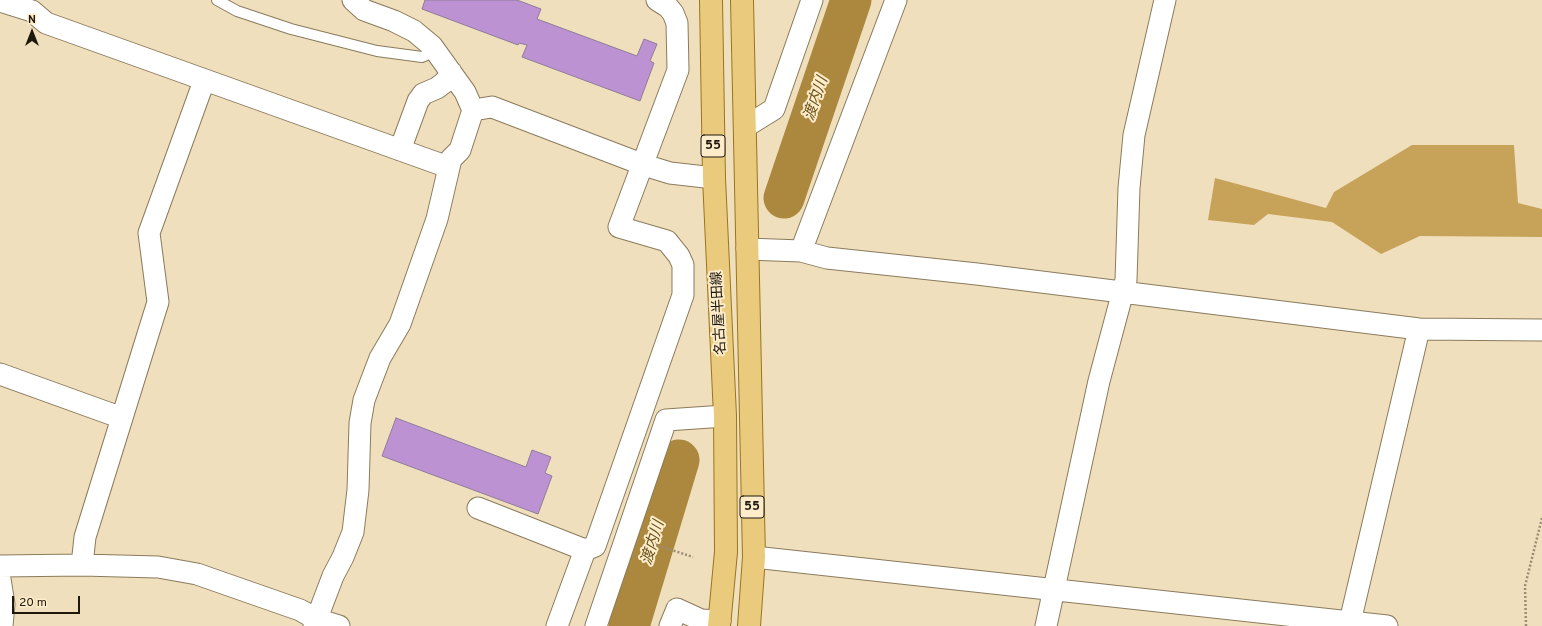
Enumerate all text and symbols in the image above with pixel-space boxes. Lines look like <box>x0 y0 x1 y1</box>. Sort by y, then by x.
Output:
north arrow <box>12 12 52 52</box>
text: N <box>28 13 36 27</box>
water label: 渡内川 <box>801 75 833 123</box>
road number: 55 <box>701 135 725 157</box>
street label: 名古屋半田線 <box>709 271 731 355</box>
road number: 55 <box>740 496 764 518</box>
water label: 渡内川 <box>639 519 669 567</box>
scale bar <box>14 588 82 614</box>
text: 20 m <box>19 595 47 611</box>

